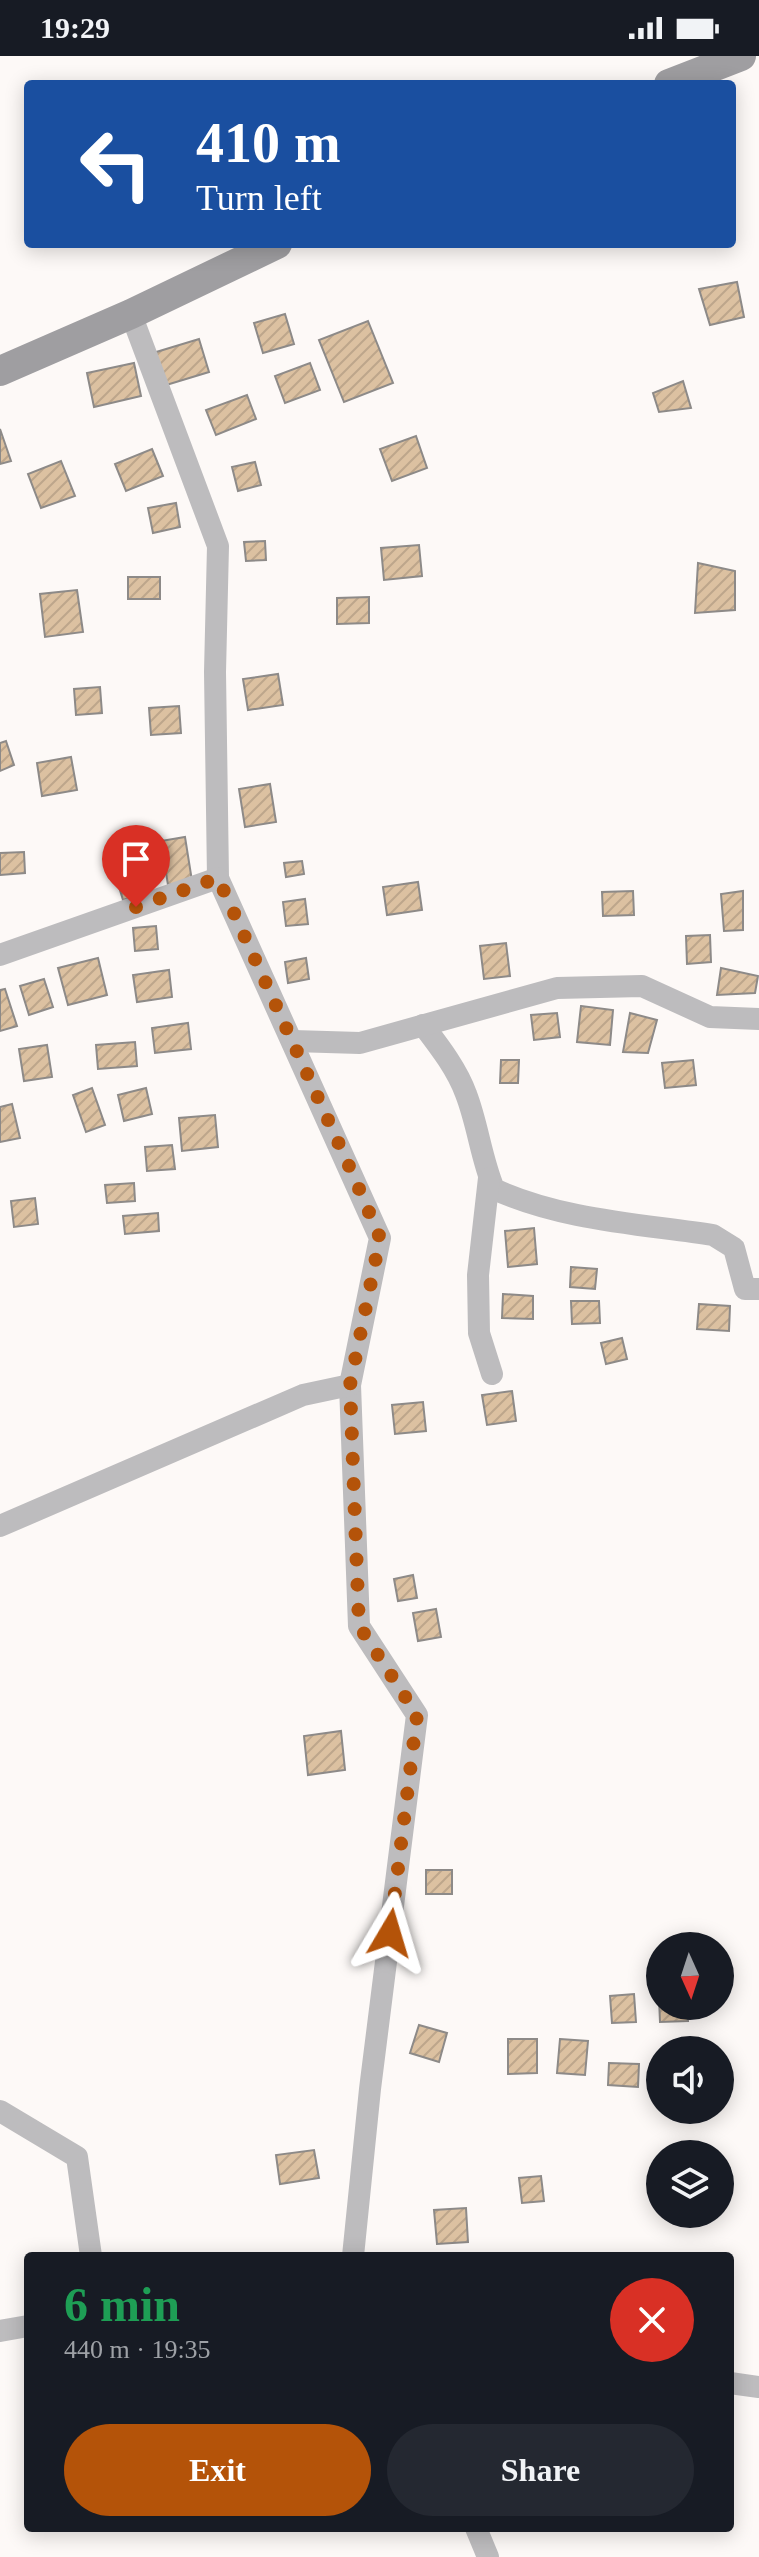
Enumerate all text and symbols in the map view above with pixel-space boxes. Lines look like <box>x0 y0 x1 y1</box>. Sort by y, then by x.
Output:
text: 19:29 <box>40 11 110 44</box>
icon: left <box>64 112 168 216</box>
text: 410 m <box>196 112 341 174</box>
text: Turn left <box>196 178 322 218</box>
pin <box>102 825 170 907</box>
icon: arrive <box>114 837 158 881</box>
position arrow <box>348 1891 432 1975</box>
north arrow <box>646 1932 734 2020</box>
map controls <box>646 1932 734 2228</box>
button: sound <box>646 2036 734 2124</box>
button: layers <box>646 2140 734 2228</box>
text: 6 min <box>64 2278 180 2331</box>
button: close <box>610 2278 694 2362</box>
text: 440 m · 19:35 <box>64 2335 211 2364</box>
button: Exit <box>64 2424 371 2516</box>
button: Share <box>387 2424 694 2516</box>

